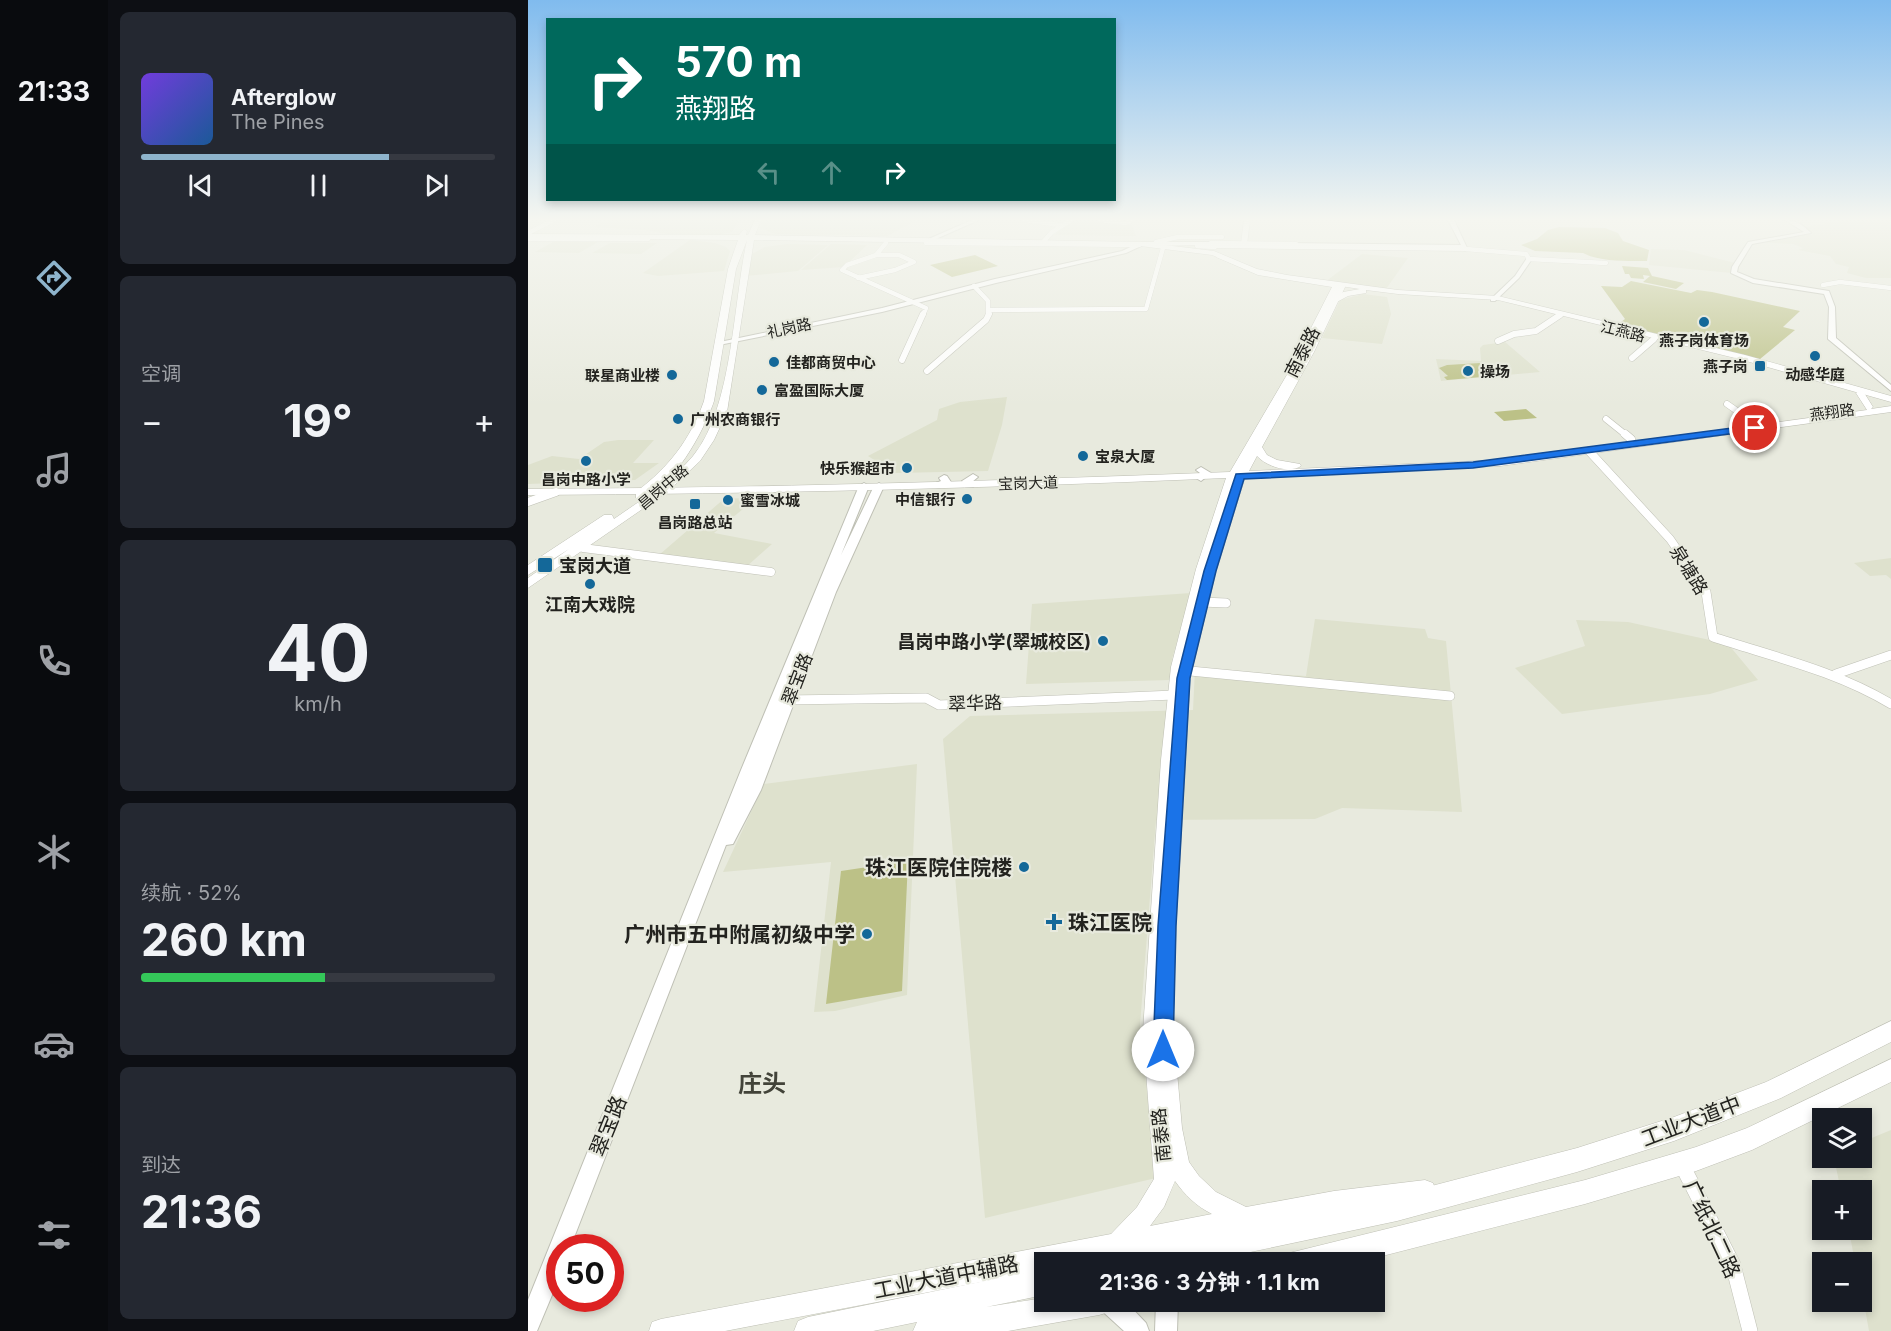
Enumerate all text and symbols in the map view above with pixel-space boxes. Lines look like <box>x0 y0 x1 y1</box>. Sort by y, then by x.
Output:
text: 570 m <box>675 36 802 87</box>
icon: right <box>576 42 654 120</box>
text: 21:33 <box>18 75 90 108</box>
text: Afterglow <box>231 84 336 110</box>
text: 燕翔路 <box>675 92 756 125</box>
text: The Pines <box>231 110 325 134</box>
icon: left <box>752 156 785 189</box>
icon: ahead <box>815 156 848 189</box>
icon: right <box>878 156 911 189</box>
icon: previous <box>184 169 217 202</box>
icon: pause <box>302 169 335 202</box>
icon: next <box>420 169 453 202</box>
icon: directions <box>33 257 75 299</box>
street label: 礼岗路 <box>765 314 813 342</box>
marker: 燕子岗体育场 <box>1697 315 1711 329</box>
street label: 江燕路 <box>1599 316 1647 346</box>
street label: 南泰路 <box>1280 323 1324 381</box>
place label: 燕子岗体育场 <box>1659 331 1749 350</box>
marker: 动感华庭 <box>1808 349 1822 363</box>
place label: 佳都商贸中心 <box>786 353 876 372</box>
marker: 佳都商贸中心 <box>767 355 781 369</box>
place label: 燕子岗 <box>1703 357 1748 376</box>
marker: 燕子岗 <box>1753 359 1767 373</box>
text: 空调 <box>141 362 181 386</box>
place label: 操场 <box>1480 362 1510 381</box>
marker: 操场 <box>1461 364 1475 378</box>
place label: 动感华庭 <box>1785 365 1845 384</box>
place label: 联星商业楼 <box>585 366 660 385</box>
marker: 联星商业楼 <box>665 368 679 382</box>
place label: 富盈国际大厦 <box>774 381 864 400</box>
marker: 富盈国际大厦 <box>755 383 769 397</box>
text: 19° <box>283 393 353 448</box>
street label: 燕翔路 <box>1808 399 1856 425</box>
text: − <box>141 401 163 441</box>
text: + <box>473 401 495 441</box>
pin <box>1729 402 1780 453</box>
place label: 广州农商银行 <box>690 410 780 429</box>
icon: arrive <box>1738 411 1771 444</box>
marker: 广州农商银行 <box>671 412 685 426</box>
place label: 宝泉大厦 <box>1095 447 1155 466</box>
icon: music <box>33 449 75 491</box>
marker: 宝泉大厦 <box>1076 449 1090 463</box>
marker: 昌岗中路小学 <box>579 454 593 468</box>
place label: 快乐猴超市 <box>820 459 895 478</box>
street label: 昌岗中路 <box>634 460 692 514</box>
marker: 快乐猴超市 <box>900 461 914 475</box>
place label: 昌岗中路小学 <box>541 470 631 489</box>
street label: 宝岗大道 <box>998 472 1058 494</box>
place label: 中信银行 <box>895 490 955 509</box>
place label: 蜜雪冰城 <box>740 491 800 510</box>
marker: 中信银行 <box>960 492 974 506</box>
marker: 蜜雪冰城 <box>721 493 735 507</box>
marker: 昌岗路总站 <box>688 497 702 511</box>
place label: 昌岗路总站 <box>657 513 733 532</box>
street label: 泉塘路 <box>1666 542 1712 598</box>
place label: 宝岗大道 <box>559 555 631 576</box>
marker: 宝岗大道 <box>536 556 554 574</box>
marker: 江南大戏院 <box>583 577 597 591</box>
place label: 江南大戏院 <box>545 594 635 615</box>
text: 40 <box>265 605 371 700</box>
place label: 昌岗中路小学(翠城校区) <box>897 631 1091 652</box>
marker: 昌岗中路小学(翠城校区) <box>1096 634 1110 648</box>
icon: phone <box>33 640 75 682</box>
street label: 翠宝路 <box>778 650 816 708</box>
text: km/h <box>294 692 342 716</box>
street label: 翠华路 <box>948 692 1002 714</box>
icon: climate <box>33 831 75 873</box>
place label: 珠江医院住院楼 <box>865 855 1012 880</box>
marker: 珠江医院住院楼 <box>1017 860 1031 874</box>
text: 续航 · 52% <box>141 881 242 905</box>
place label: 珠江医院 <box>1068 910 1152 935</box>
text: 260 km <box>141 912 307 967</box>
marker: 珠江医院 <box>1045 913 1063 931</box>
place label: 广州市五中附属初级中学 <box>624 922 855 947</box>
marker: 广州市五中附属初级中学 <box>860 927 874 941</box>
position arrow <box>1131 1018 1195 1082</box>
icon: car <box>33 1023 75 1065</box>
district label: 庄头 <box>738 1069 786 1098</box>
street label: 工业大道中 <box>1638 1091 1744 1151</box>
street label: 翠宝路 <box>585 1092 631 1160</box>
street label: 南泰路 <box>1148 1107 1174 1163</box>
map controls <box>1812 1108 1872 1312</box>
button: layers <box>1812 1108 1872 1168</box>
text: 到达 <box>141 1153 181 1177</box>
street label: 广纸北二路 <box>1678 1176 1746 1282</box>
button: + <box>1812 1180 1872 1240</box>
text: 21:36 <box>141 1184 262 1239</box>
icon: filters <box>33 1214 75 1256</box>
speed limit sign: 50 <box>546 1234 624 1312</box>
street label: 工业大道中辅路 <box>871 1251 1021 1303</box>
button: − <box>1812 1252 1872 1312</box>
text: 21:36 · 3 分钟 · 1.1 km <box>1099 1269 1320 1295</box>

